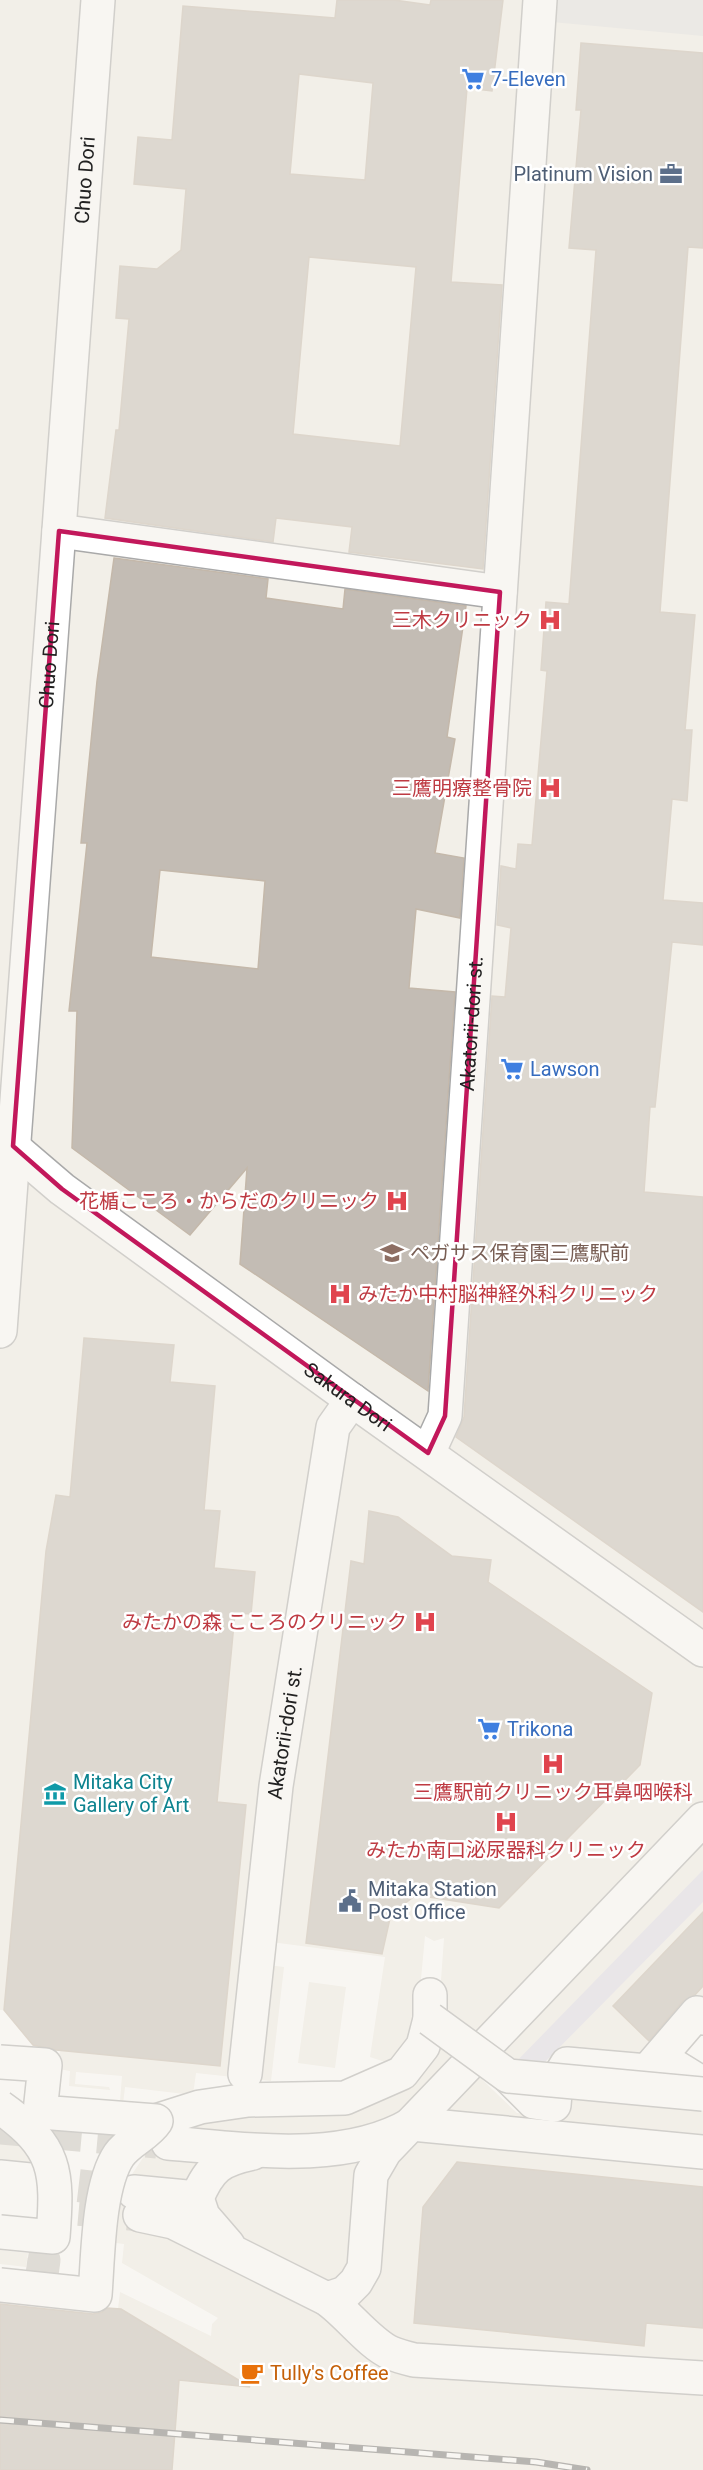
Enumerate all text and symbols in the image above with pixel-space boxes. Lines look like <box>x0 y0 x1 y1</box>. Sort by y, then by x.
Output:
supermarket icon: 7-Eleven <box>460 66 486 92</box>
place label: 7-Eleven <box>491 67 566 91</box>
street label: Chuo Dori <box>70 136 100 225</box>
office icon: Platinum Vision <box>658 161 684 187</box>
place label: Platinum Vision <box>513 162 653 186</box>
hospital icon: 三木クリニック <box>537 607 563 633</box>
place label: 三木クリニック <box>392 608 532 632</box>
street label: Chuo Dori <box>34 620 64 709</box>
hospital icon: 三鷹明療整骨院 <box>537 775 563 801</box>
place label: 三鷹明療整骨院 <box>392 776 532 800</box>
street label: Akatorii-dori st. <box>455 955 488 1092</box>
supermarket icon: Lawson <box>499 1056 525 1082</box>
place label: Lawson <box>530 1057 599 1081</box>
hospital icon: 花楯こころ・からだのクリニック <box>384 1188 410 1214</box>
place label: 花楯こころ・からだのクリニック <box>79 1189 379 1213</box>
school or university icon: ペガサス保育園三鷹駅前 <box>379 1240 405 1266</box>
place label: ペガサス保育園三鷹駅前 <box>410 1241 630 1265</box>
hospital icon: みたか中村脳神経外科クリニック <box>327 1281 353 1307</box>
place label: みたか中村脳神経外科クリニック <box>358 1282 658 1306</box>
street label: Sakura Dori <box>299 1357 396 1436</box>
hospital icon: みたかの森 こころのクリニック <box>412 1609 438 1635</box>
place label: みたかの森 こころのクリニック <box>122 1610 407 1634</box>
street label: Akatorii-dori st. <box>263 1664 307 1801</box>
supermarket icon: Trikona <box>476 1716 502 1742</box>
place label: Trikona <box>507 1717 573 1741</box>
hospital icon: 三鷹駅前クリニック耳鼻咽喉科 <box>540 1751 566 1777</box>
place label: Mitaka City Gallery of Art <box>73 1770 189 1817</box>
place label: 三鷹駅前クリニック耳鼻咽喉科 <box>413 1780 693 1804</box>
museum icon: Mitaka City Gallery of Art <box>42 1781 68 1807</box>
hospital icon: みたか南口泌尿器科クリニック <box>493 1809 519 1835</box>
place label: みたか南口泌尿器科クリニック <box>366 1838 646 1862</box>
place label: Mitaka Station Post Office <box>368 1877 497 1924</box>
public building icon: Mitaka Station Post Office <box>337 1888 363 1914</box>
cafe icon: Tully's Coffee <box>239 2360 265 2386</box>
place label: Tully's Coffee <box>270 2361 389 2385</box>

